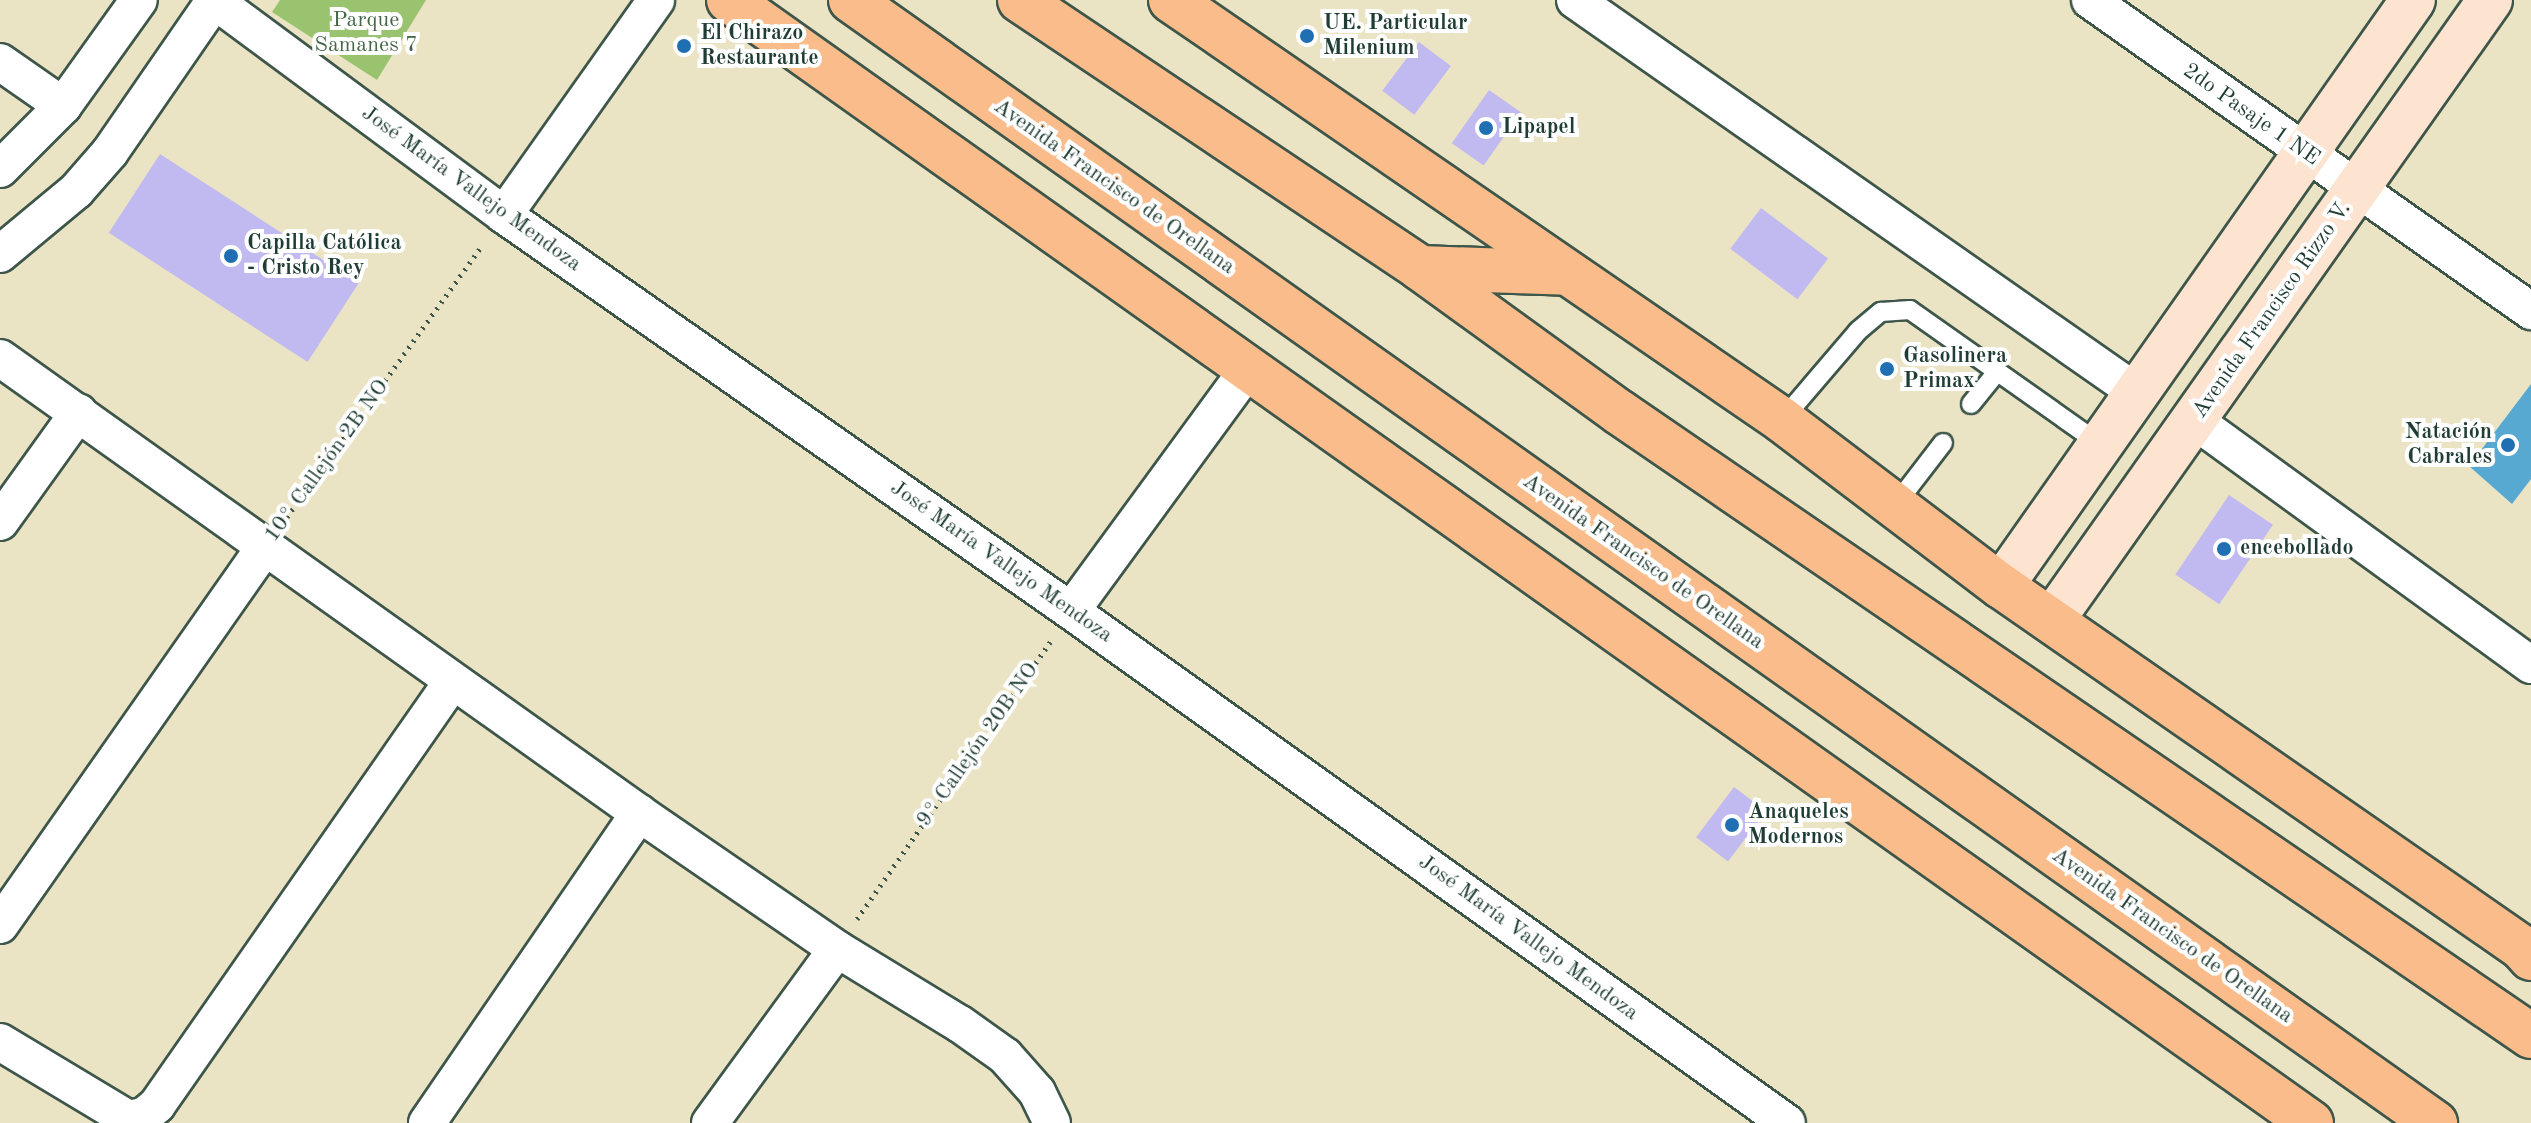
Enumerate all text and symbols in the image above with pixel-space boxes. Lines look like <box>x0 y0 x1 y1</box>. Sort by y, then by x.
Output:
park label: Parque Samanes 7 <box>314 7 418 58</box>
place label: UE. Particular Milenium <box>1323 10 1468 62</box>
place label: El Chirazo Restaurante <box>700 20 819 72</box>
marker: UE. Particular Milenium <box>1298 27 1316 45</box>
marker: El Chirazo Restaurante <box>675 37 693 55</box>
street label: 2do Pasaje 1 NE <box>2178 58 2324 172</box>
street label: Avenida Francisco de Orellana <box>988 93 1240 281</box>
street label: José María Vallejo Mendoza <box>356 100 586 278</box>
place label: Lipapel <box>1502 115 1576 141</box>
marker: Lipapel <box>1477 119 1495 137</box>
street label: Avenida Francisco Rizzo V. <box>2187 196 2357 424</box>
place label: Capilla Católica - Cristo Rey <box>247 230 402 282</box>
marker: Capilla Católica - Cristo Rey <box>222 247 240 265</box>
place label: Gasolinera Primax <box>1903 343 2007 394</box>
marker: Gasolinera Primax <box>1878 360 1896 378</box>
street label: 10° Callejón 2B NO <box>259 375 395 547</box>
place label: Natación Cabrales <box>2405 419 2492 470</box>
marker: Natación Cabrales <box>2499 436 2517 454</box>
street label: Avenida Francisco de Orellana <box>1517 468 1769 656</box>
street label: José María Vallejo Mendoza <box>885 475 1117 649</box>
place label: encebollado <box>2240 536 2354 562</box>
marker: encebollado <box>2215 540 2233 558</box>
street label: 9° Callejón 20B NO <box>911 658 1045 832</box>
place label: Anaqueles Modernos <box>1748 799 1849 850</box>
marker: Anaqueles Modernos <box>1723 816 1741 834</box>
street label: Avenida Francisco de Orellana <box>2046 842 2298 1030</box>
street label: José María Vallejo Mendoza <box>1413 849 1643 1027</box>

